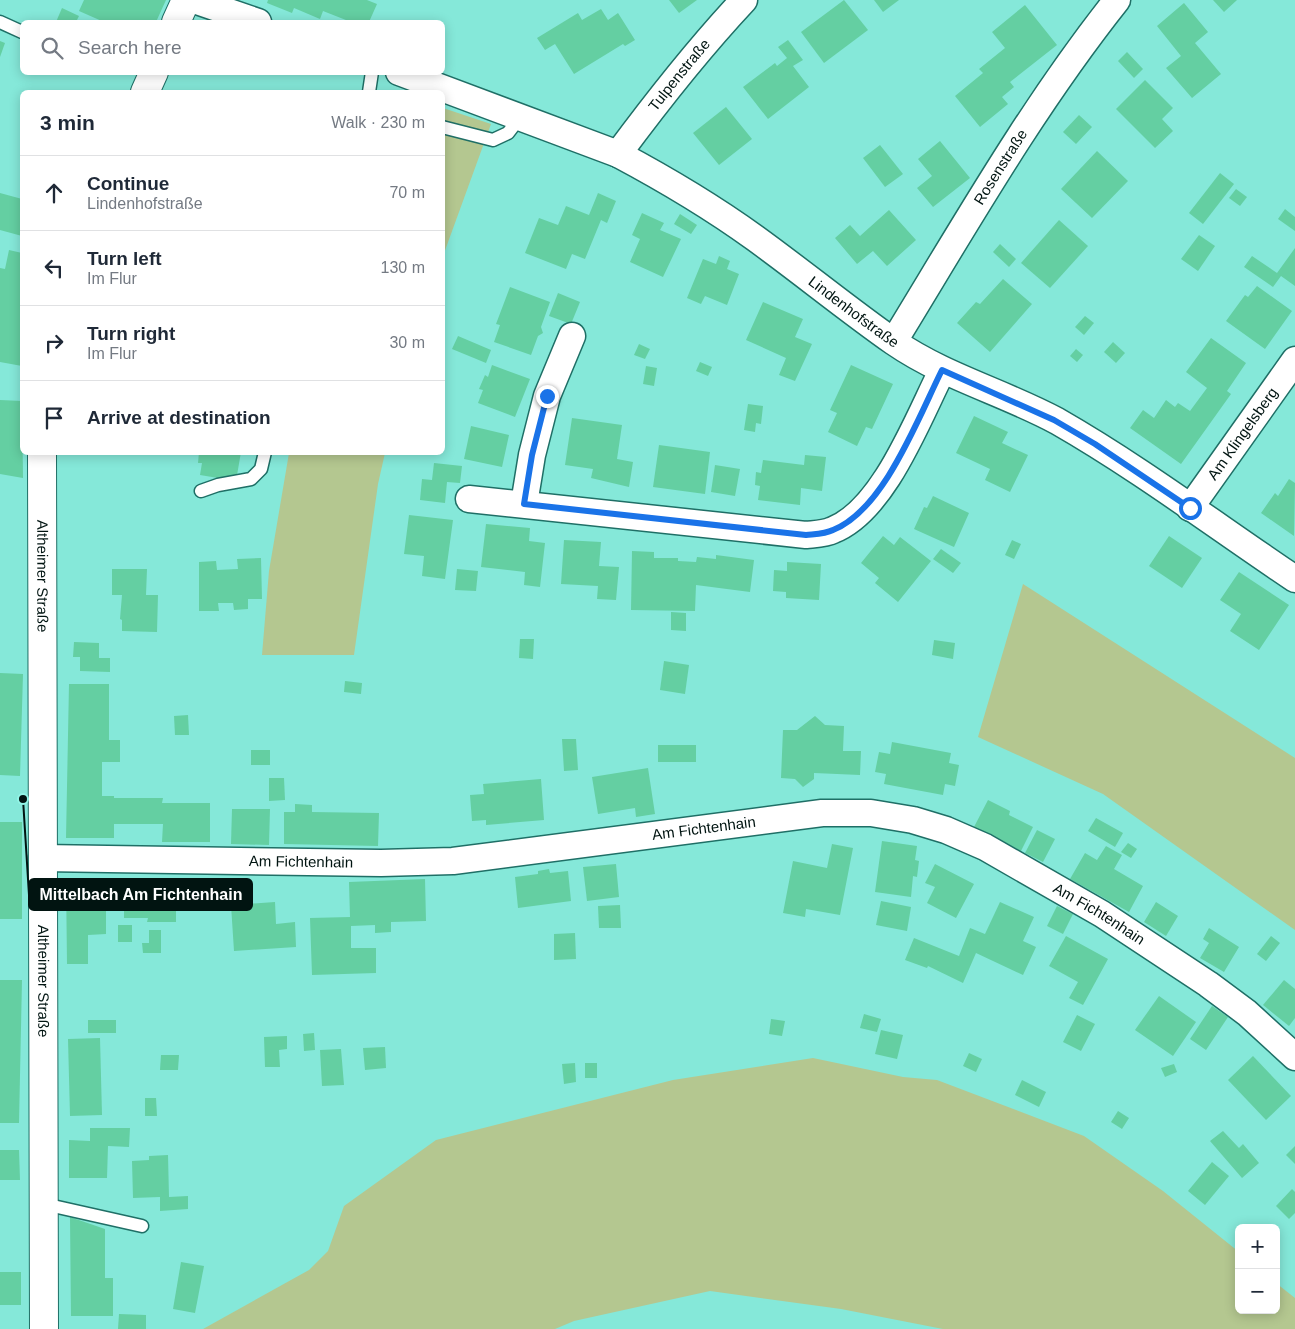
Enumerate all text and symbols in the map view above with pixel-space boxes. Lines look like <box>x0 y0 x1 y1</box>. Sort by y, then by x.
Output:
search box <box>20 20 445 75</box>
icon: search <box>38 34 66 62</box>
street label: Tulpenstraße <box>645 35 713 114</box>
text: Search here <box>78 37 182 58</box>
text: 3 min <box>40 111 95 134</box>
text: Walk · 230 m <box>331 114 425 131</box>
street label: Rosenstraße <box>970 126 1030 208</box>
text: Continue <box>87 173 169 194</box>
icon: ahead <box>40 179 68 207</box>
text: 70 m <box>389 184 425 201</box>
text: Lindenhofstraße <box>87 195 203 212</box>
text: Turn left <box>87 248 162 269</box>
icon: left <box>40 254 68 282</box>
text: 130 m <box>381 259 425 276</box>
text: Im Flur <box>87 270 137 287</box>
street label: Lindenhofstraße <box>805 272 902 351</box>
text: Turn right <box>87 323 175 344</box>
icon: right <box>40 329 68 357</box>
text: 30 m <box>389 334 425 351</box>
text: Im Flur <box>87 345 137 362</box>
street label: Am Klingelsberg <box>1204 384 1281 483</box>
route end <box>536 385 559 408</box>
icon: arrive <box>40 404 68 432</box>
text: Arrive at destination <box>87 407 271 428</box>
route start <box>1179 497 1202 520</box>
street label: Altheimer Straße <box>34 520 51 632</box>
street label: Am Fichtenhain <box>651 813 757 843</box>
street label: Am Fichtenhain <box>249 852 353 871</box>
callout: Mittelbach Am Fichtenhain <box>29 879 252 910</box>
street label: Am Fichtenhain <box>1051 879 1148 948</box>
text: Mittelbach Am Fichtenhain <box>40 886 242 903</box>
street label: Altheimer Straße <box>35 925 52 1037</box>
map controls <box>1235 1224 1280 1314</box>
button: + <box>1235 1224 1280 1269</box>
button: − <box>1235 1269 1280 1314</box>

